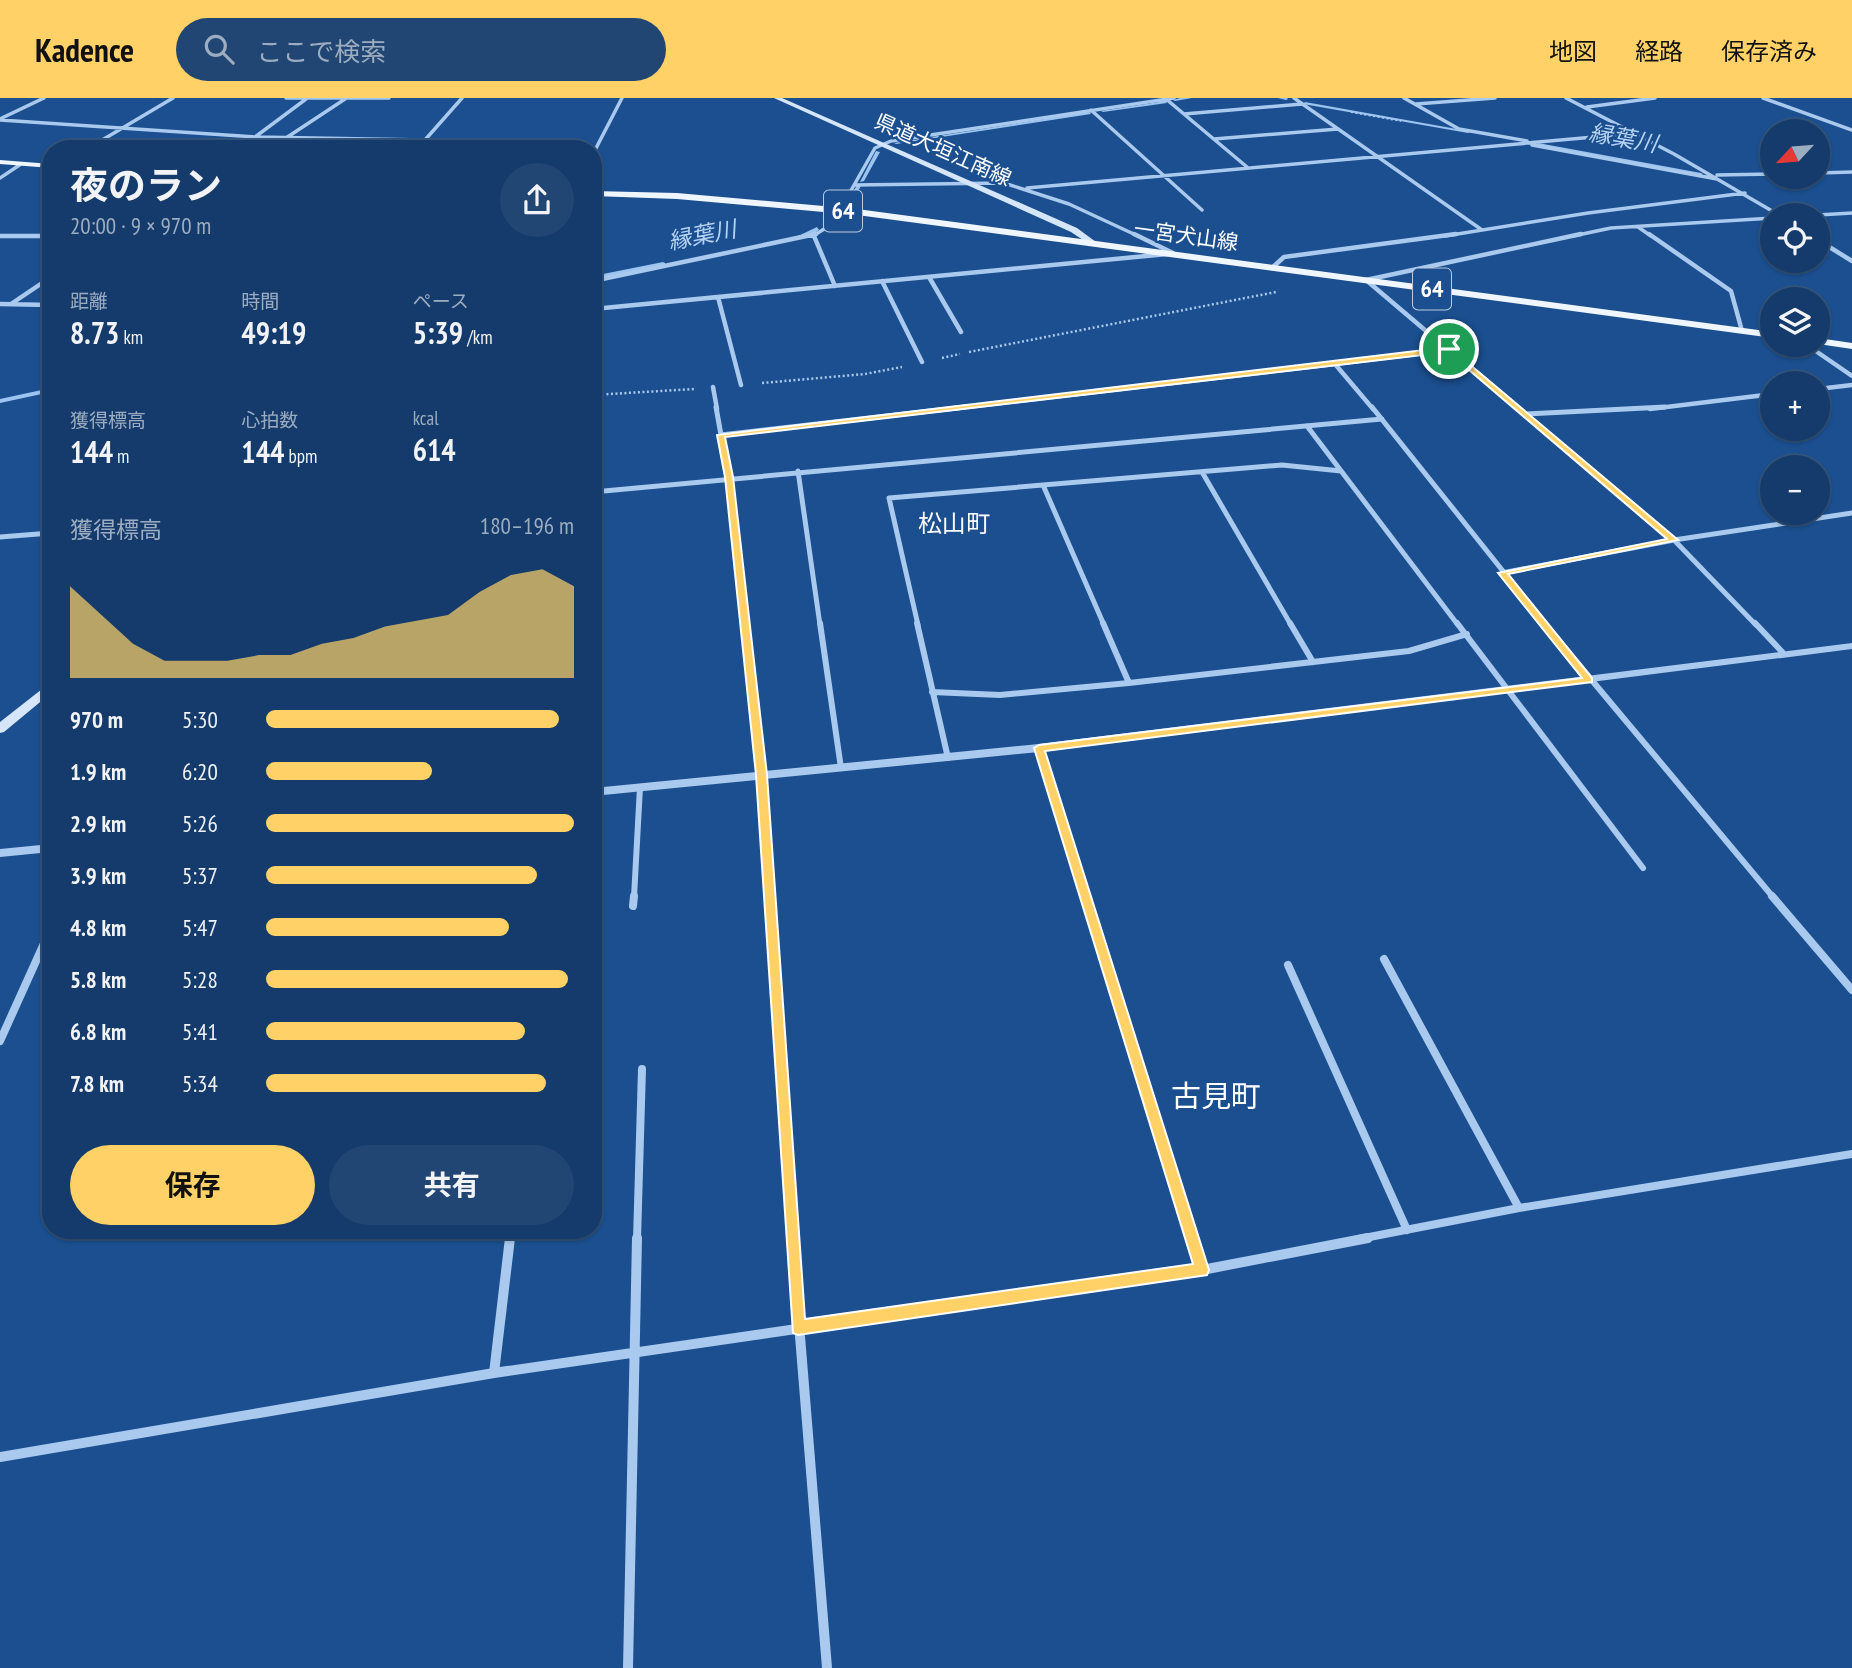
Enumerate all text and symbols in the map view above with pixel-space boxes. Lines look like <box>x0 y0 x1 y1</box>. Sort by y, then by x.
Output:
search box <box>176 18 666 81</box>
text: Kadence <box>35 28 134 71</box>
icon: search <box>200 30 238 68</box>
text: ここで検索 <box>256 35 386 68</box>
text: 地図 <box>1549 36 1597 67</box>
text: 経路 <box>1635 36 1683 67</box>
text: 保存済み <box>1721 36 1817 67</box>
street label: 県道大垣江南線 <box>871 107 1016 192</box>
water label: 縁葉川 <box>1587 117 1663 158</box>
north arrow <box>1760 119 1830 189</box>
map controls <box>1760 119 1830 525</box>
text: 夜のラン <box>70 160 222 209</box>
button: share <box>500 163 574 237</box>
road number: 64 <box>824 190 862 232</box>
button: locate <box>1760 203 1830 273</box>
text: 20:00 · 9 × 970 m <box>70 211 211 240</box>
water label: 縁葉川 <box>665 213 741 255</box>
street label: 一宮犬山線 <box>1132 215 1240 256</box>
road number: 64 <box>1413 268 1451 309</box>
button: layers <box>1760 287 1830 357</box>
text: 距離 <box>70 289 108 313</box>
text: 時間 <box>241 289 279 313</box>
text: ペース <box>413 289 469 313</box>
text: 8.73 <box>70 313 119 352</box>
text: 49:19 <box>241 313 306 352</box>
text: 5:39 <box>413 313 463 352</box>
pin <box>1419 319 1479 379</box>
text: km <box>119 325 143 349</box>
text: /km <box>463 325 493 349</box>
icon: arrive <box>1430 330 1468 368</box>
button: + <box>1760 371 1830 441</box>
text: kcal <box>413 406 439 430</box>
text: 獲得標高 <box>70 408 146 432</box>
text: 心拍数 <box>241 408 298 432</box>
text: 614 <box>413 430 456 469</box>
text: 144 <box>70 432 113 471</box>
text: 144 <box>241 432 284 471</box>
text: m <box>113 444 129 468</box>
text: bpm <box>284 444 317 468</box>
button: − <box>1760 455 1830 525</box>
district label: 松山町 <box>918 508 990 539</box>
text: 180–196 m <box>480 511 574 540</box>
text: 獲得標高 <box>70 515 162 544</box>
text: 970 m <box>70 705 123 734</box>
text: 5:30 <box>182 705 218 734</box>
text: 1.9 km <box>70 757 126 786</box>
text: 6:20 <box>182 757 218 786</box>
text: 2.9 km <box>70 809 126 838</box>
text: 5:26 <box>182 809 218 838</box>
text: 3.9 km <box>70 861 126 890</box>
text: 5:37 <box>182 861 218 890</box>
text: 4.8 km <box>70 913 126 942</box>
text: 5:47 <box>182 913 218 942</box>
text: 5.8 km <box>70 965 126 994</box>
text: 5:28 <box>182 965 218 994</box>
text: 6.8 km <box>70 1017 126 1046</box>
text: 5:41 <box>182 1017 218 1046</box>
text: 7.8 km <box>70 1069 124 1098</box>
text: 5:34 <box>182 1069 218 1098</box>
district label: 古見町 <box>1171 1076 1261 1115</box>
button: 保存 <box>70 1145 315 1225</box>
button: 共有 <box>329 1145 574 1225</box>

